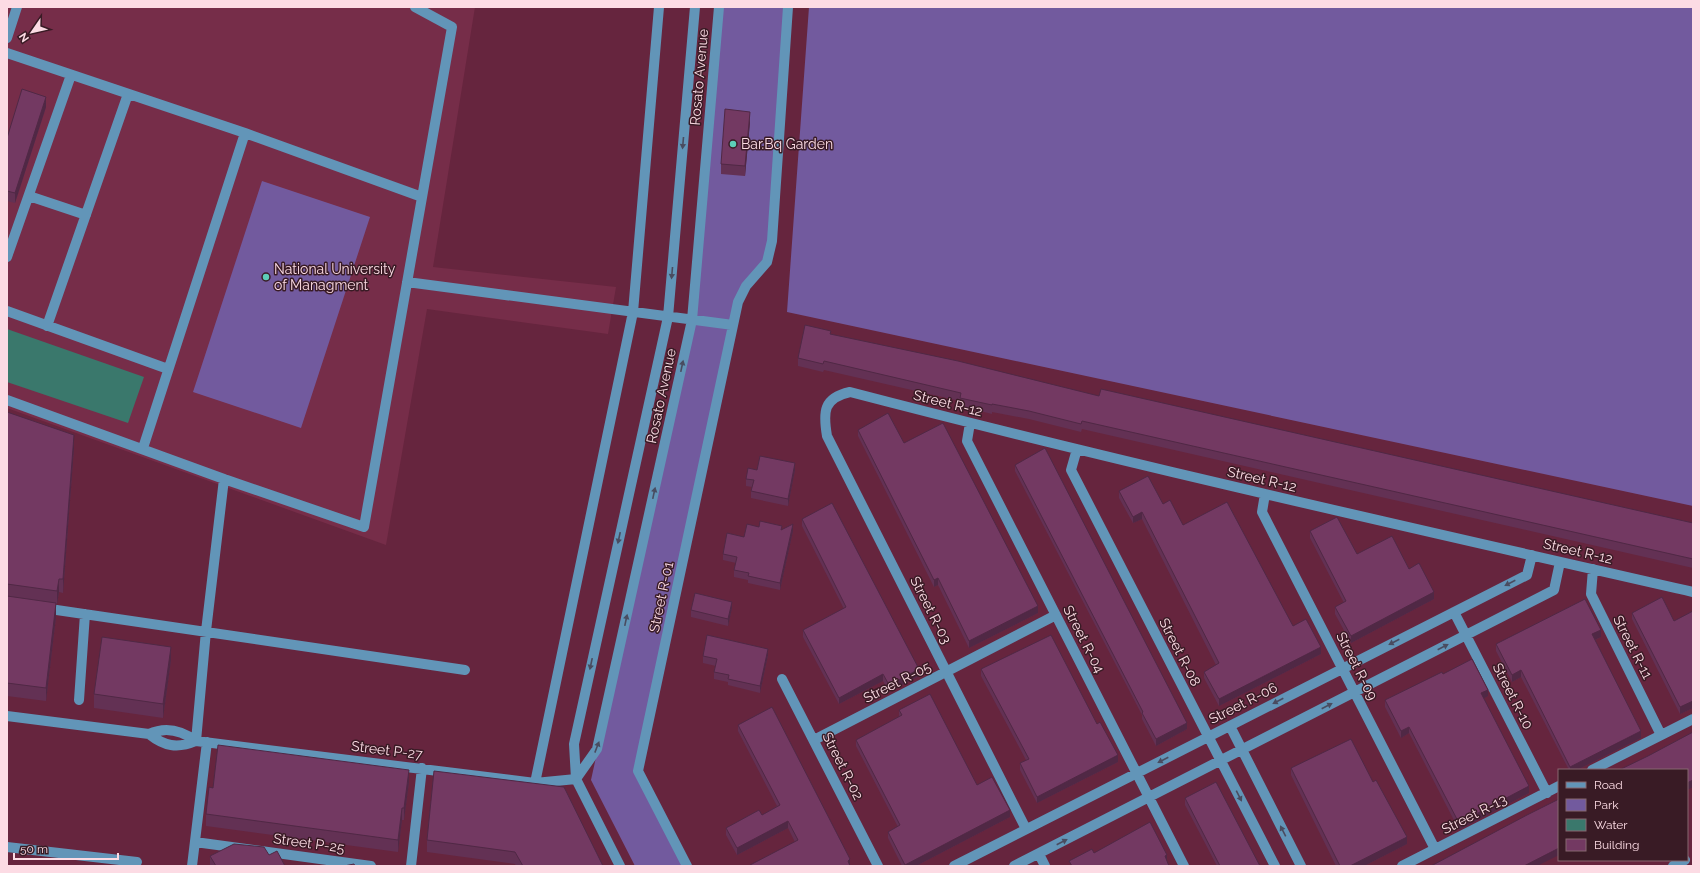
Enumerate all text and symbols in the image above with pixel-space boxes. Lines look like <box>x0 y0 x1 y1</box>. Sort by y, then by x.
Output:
north arrow <box>12 12 52 52</box>
street label: Rosato Avenue <box>687 28 711 126</box>
text: N <box>16 30 32 44</box>
place label: Bar.Bq Garden <box>741 136 833 152</box>
one-way arrow <box>680 137 686 150</box>
marker: Bar.Bq Garden <box>728 139 738 149</box>
place label: National University of Managment <box>274 261 396 293</box>
one-way arrow <box>668 267 675 279</box>
marker: National University of Managment <box>261 272 271 282</box>
street label: Rosato Avenue <box>643 347 679 445</box>
one-way arrow <box>679 360 685 373</box>
street label: Street R-12 <box>912 387 984 419</box>
street label: Street R-12 <box>1226 463 1298 495</box>
one-way arrow <box>651 487 657 500</box>
one-way arrow <box>616 531 622 544</box>
street label: Street R-12 <box>1542 535 1614 567</box>
street label: Street R-01 <box>646 560 676 634</box>
street label: Street R-03 <box>907 574 955 646</box>
one-way arrow <box>1505 580 1516 586</box>
street label: Street R-04 <box>1060 603 1108 676</box>
street label: Street R-11 <box>1610 612 1656 682</box>
one-way arrow <box>623 614 629 626</box>
street label: Street R-08 <box>1156 615 1204 689</box>
street label: Street R-09 <box>1333 629 1381 703</box>
one-way arrow <box>1389 639 1400 645</box>
one-way arrow <box>1437 644 1448 650</box>
one-way arrow <box>588 658 594 671</box>
street label: Street R-05 <box>861 658 934 706</box>
street label: Street R-10 <box>1490 660 1536 732</box>
street label: Street R-06 <box>1206 679 1280 727</box>
one-way arrow <box>1273 698 1284 704</box>
one-way arrow <box>1321 703 1333 710</box>
street label: Street R-02 <box>819 730 867 802</box>
street label: Street P-27 <box>350 738 424 762</box>
one-way arrow <box>594 740 600 752</box>
one-way arrow <box>1157 757 1168 763</box>
legend <box>1558 769 1688 861</box>
text: Road <box>1594 778 1623 792</box>
one-way arrow <box>1235 790 1242 802</box>
street label: Street R-13 <box>1439 791 1509 837</box>
text: Park <box>1594 798 1619 812</box>
text: Water <box>1594 818 1628 832</box>
one-way arrow <box>1280 826 1287 837</box>
street label: Street P-25 <box>272 830 346 856</box>
scale bar <box>14 835 118 861</box>
text: Building <box>1594 838 1640 852</box>
one-way arrow <box>1056 839 1067 845</box>
text: 50 m <box>20 842 48 856</box>

